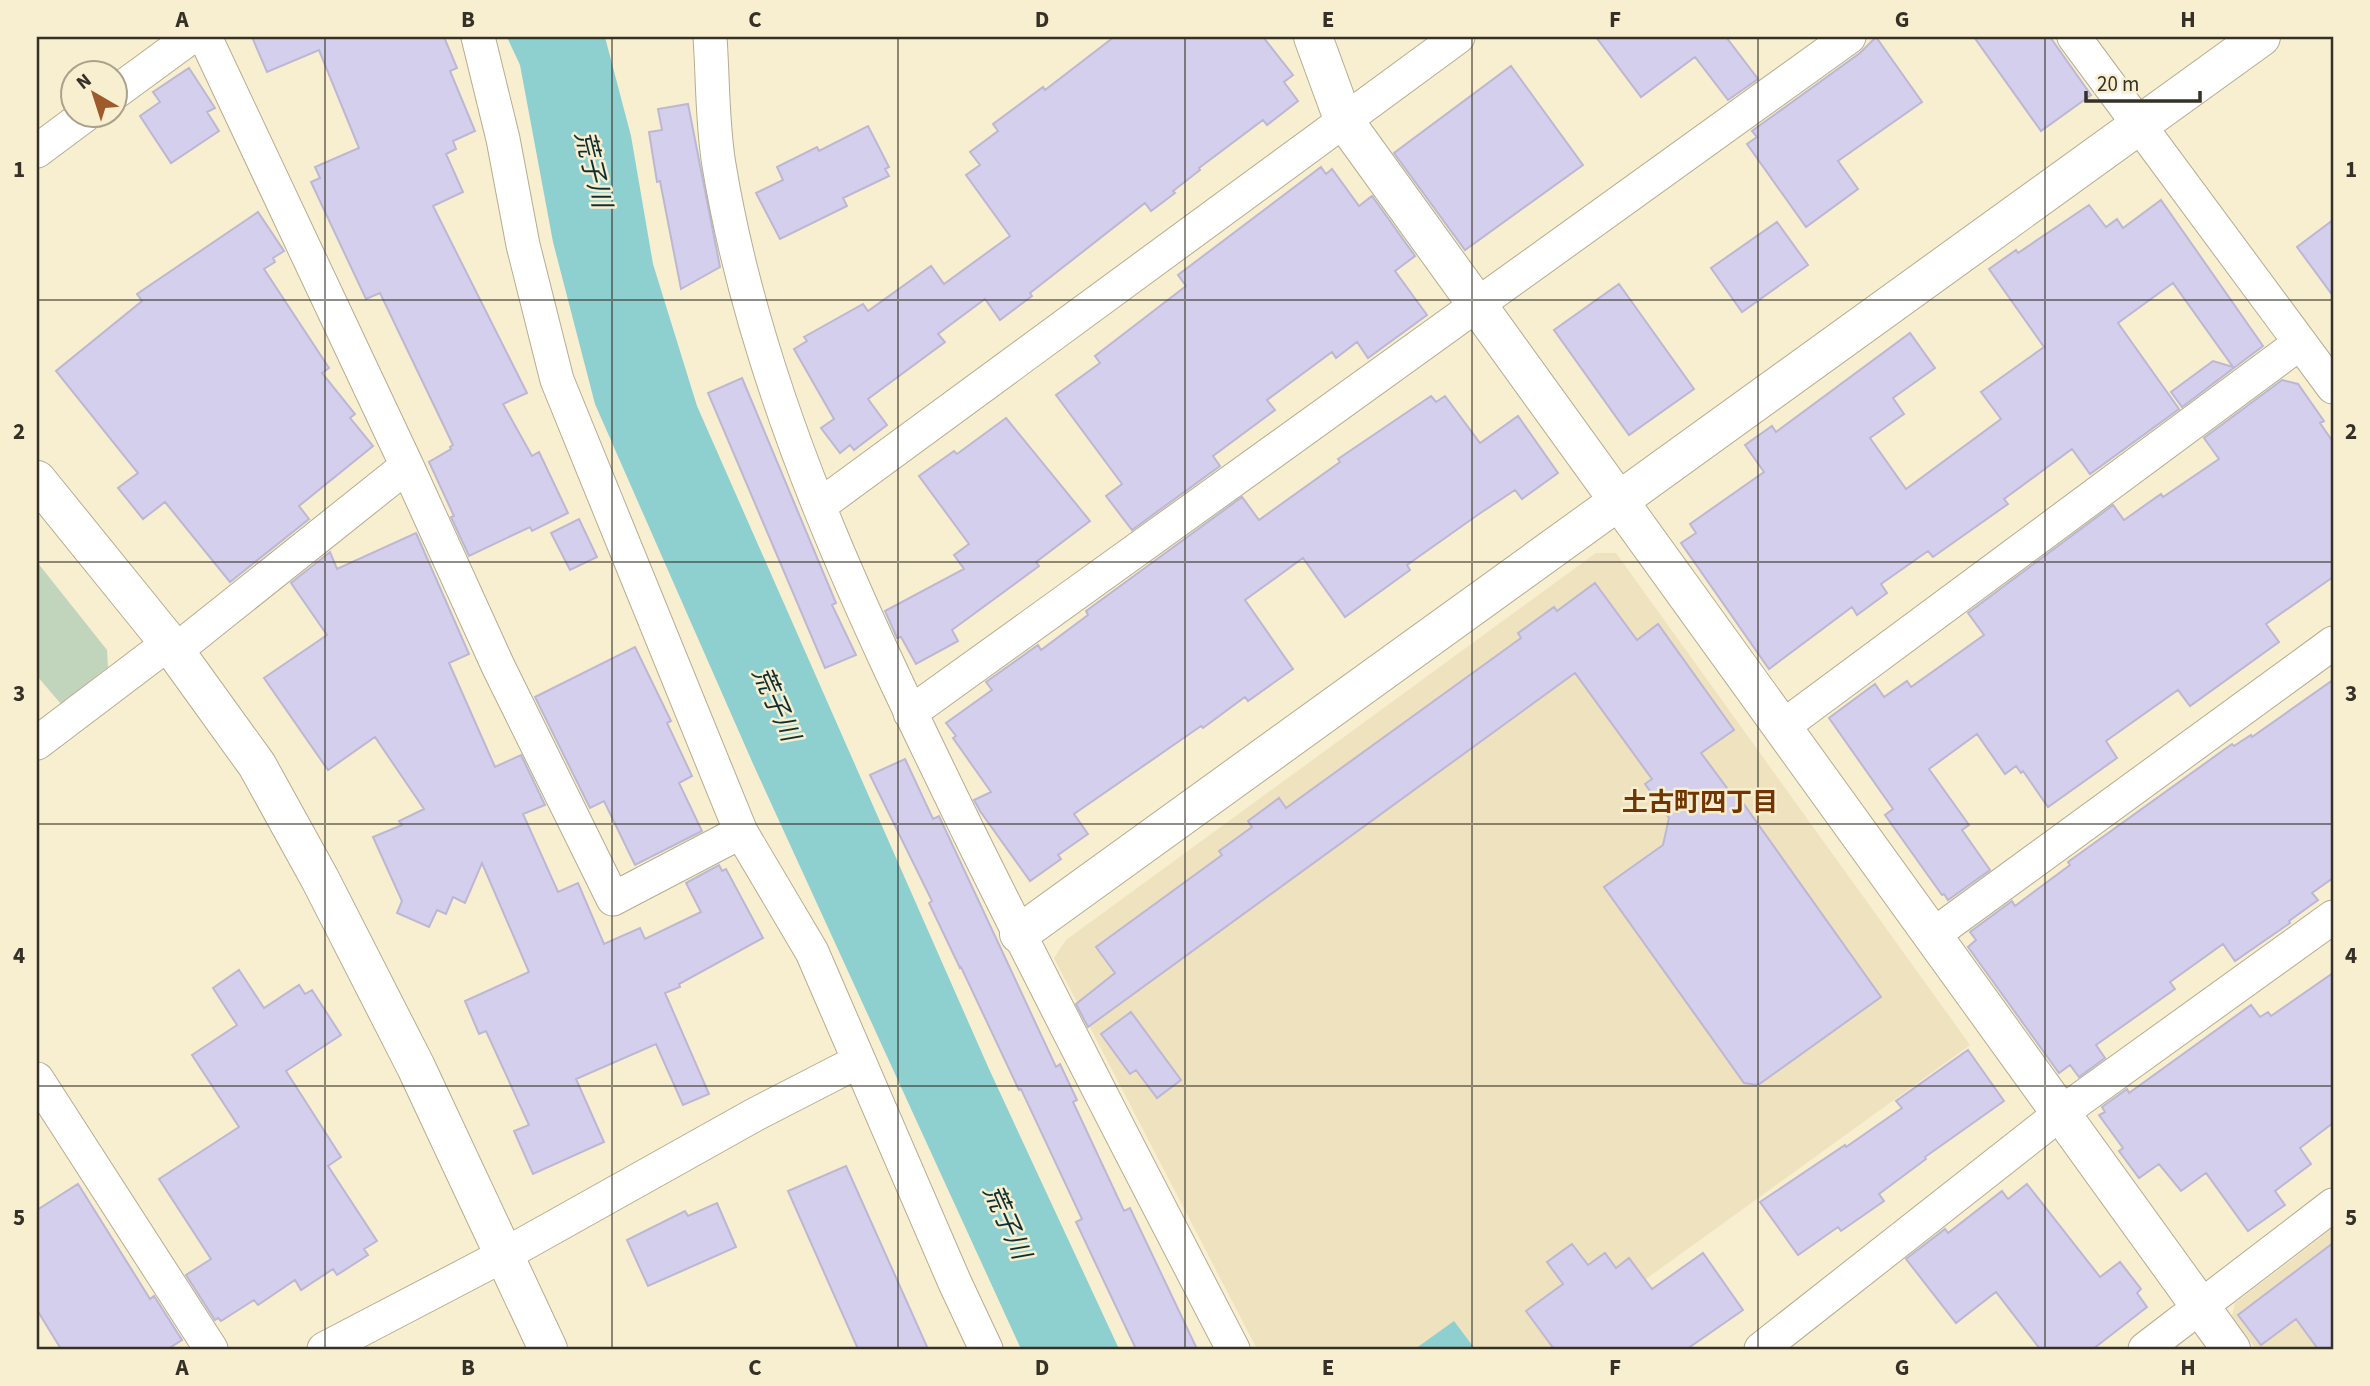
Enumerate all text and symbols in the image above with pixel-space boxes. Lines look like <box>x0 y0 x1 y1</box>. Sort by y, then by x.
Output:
text: A <box>174 3 189 36</box>
text: B <box>461 3 475 36</box>
text: C <box>748 3 762 36</box>
text: D <box>1035 3 1049 36</box>
text: E <box>1322 3 1334 36</box>
text: F <box>1609 3 1621 36</box>
text: G <box>1895 3 1909 36</box>
text: H <box>2180 3 2196 36</box>
north arrow <box>60 60 130 130</box>
scale bar <box>2086 60 2200 104</box>
text: N <box>71 67 98 96</box>
text: 20 m <box>2097 69 2139 99</box>
water label: 荒子川 <box>566 127 621 214</box>
text: 1 <box>13 153 25 186</box>
text: 1 <box>2345 153 2357 186</box>
text: 2 <box>13 415 25 448</box>
text: 2 <box>2345 415 2357 448</box>
water label: 荒子川 <box>743 661 810 750</box>
text: 3 <box>13 677 25 710</box>
text: 3 <box>2345 677 2357 710</box>
district label: 土古町四丁目 <box>1622 784 1778 821</box>
text: 4 <box>13 939 25 972</box>
text: 4 <box>2345 939 2357 972</box>
water label: 荒子川 <box>974 1179 1041 1268</box>
text: 5 <box>13 1201 25 1234</box>
text: 5 <box>2345 1201 2357 1234</box>
text: A <box>174 1351 189 1384</box>
text: B <box>461 1351 475 1384</box>
text: C <box>748 1351 762 1384</box>
text: D <box>1035 1351 1049 1384</box>
text: E <box>1322 1351 1334 1384</box>
text: F <box>1609 1351 1621 1384</box>
text: G <box>1895 1351 1909 1384</box>
text: H <box>2180 1351 2196 1384</box>

